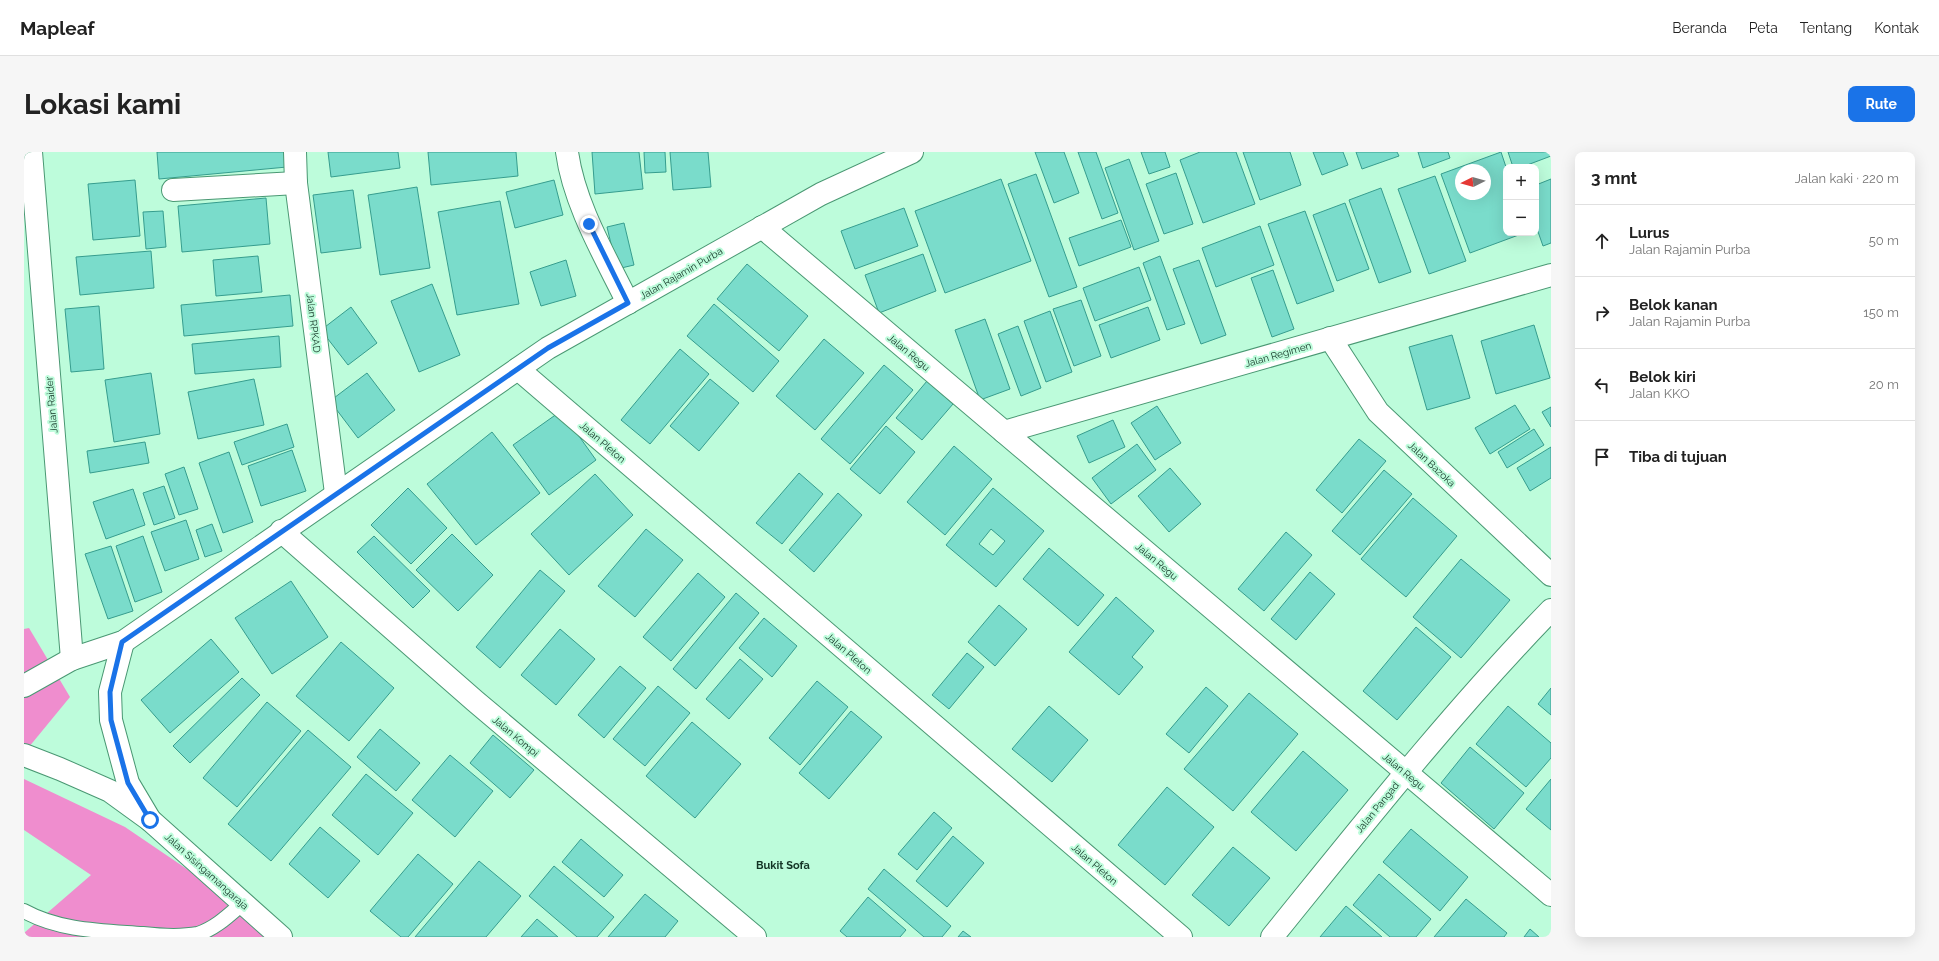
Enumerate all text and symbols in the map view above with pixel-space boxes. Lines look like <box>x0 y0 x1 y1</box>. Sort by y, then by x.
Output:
text: Mapleaf <box>20 17 95 39</box>
text: Beranda <box>1672 20 1727 36</box>
text: Peta <box>1749 20 1778 36</box>
text: Tentang <box>1800 20 1852 36</box>
text: Kontak <box>1874 20 1919 36</box>
button: Rute <box>1848 86 1915 122</box>
text: Lokasi kami <box>24 88 181 121</box>
north arrow <box>1455 164 1491 200</box>
map controls <box>1503 164 1539 236</box>
button: + <box>1503 164 1539 200</box>
text: 3 mnt <box>1591 168 1637 188</box>
text: Jalan kaki · 220 m <box>1795 171 1899 186</box>
button: − <box>1503 200 1539 236</box>
route end <box>580 215 598 233</box>
text: Lurus <box>1629 224 1670 242</box>
icon: ahead <box>1591 230 1613 252</box>
text: 50 m <box>1869 233 1899 248</box>
text: Jalan Rajamin Purba <box>1629 242 1750 257</box>
street label: Jalan Rajamin Purba <box>638 245 724 302</box>
street label: Jalan RPKAD <box>304 293 323 353</box>
text: Belok kanan <box>1629 296 1718 314</box>
icon: right <box>1591 302 1613 324</box>
text: 150 m <box>1863 305 1899 320</box>
text: Jalan Rajamin Purba <box>1629 314 1750 329</box>
street label: Jalan Regu <box>886 332 932 373</box>
street label: Jalan Regimen <box>1244 340 1313 369</box>
text: Belok kiri <box>1629 368 1696 386</box>
icon: left <box>1591 374 1613 396</box>
street label: Jalan Raider <box>44 376 59 434</box>
text: 20 m <box>1869 377 1899 392</box>
text: Jalan KKO <box>1629 386 1690 401</box>
street label: Jalan Pleton <box>578 420 628 465</box>
street label: Jalan Bazoka <box>1406 440 1457 489</box>
icon: arrive <box>1591 446 1613 468</box>
text: Tiba di tujuan <box>1629 448 1727 466</box>
street label: Jalan Regu <box>1134 541 1180 582</box>
street label: Jalan Pleton <box>824 631 874 676</box>
street label: Jalan Kompi <box>491 714 541 759</box>
street label: Jalan Regu <box>1381 751 1427 792</box>
street label: Jalan Pangad <box>1354 780 1401 835</box>
route start <box>141 811 159 829</box>
street label: Jalan Sisingamangaraja <box>163 831 251 912</box>
street label: Jalan Pleton <box>1070 842 1120 887</box>
district label: Bukit Sofa <box>756 859 810 872</box>

